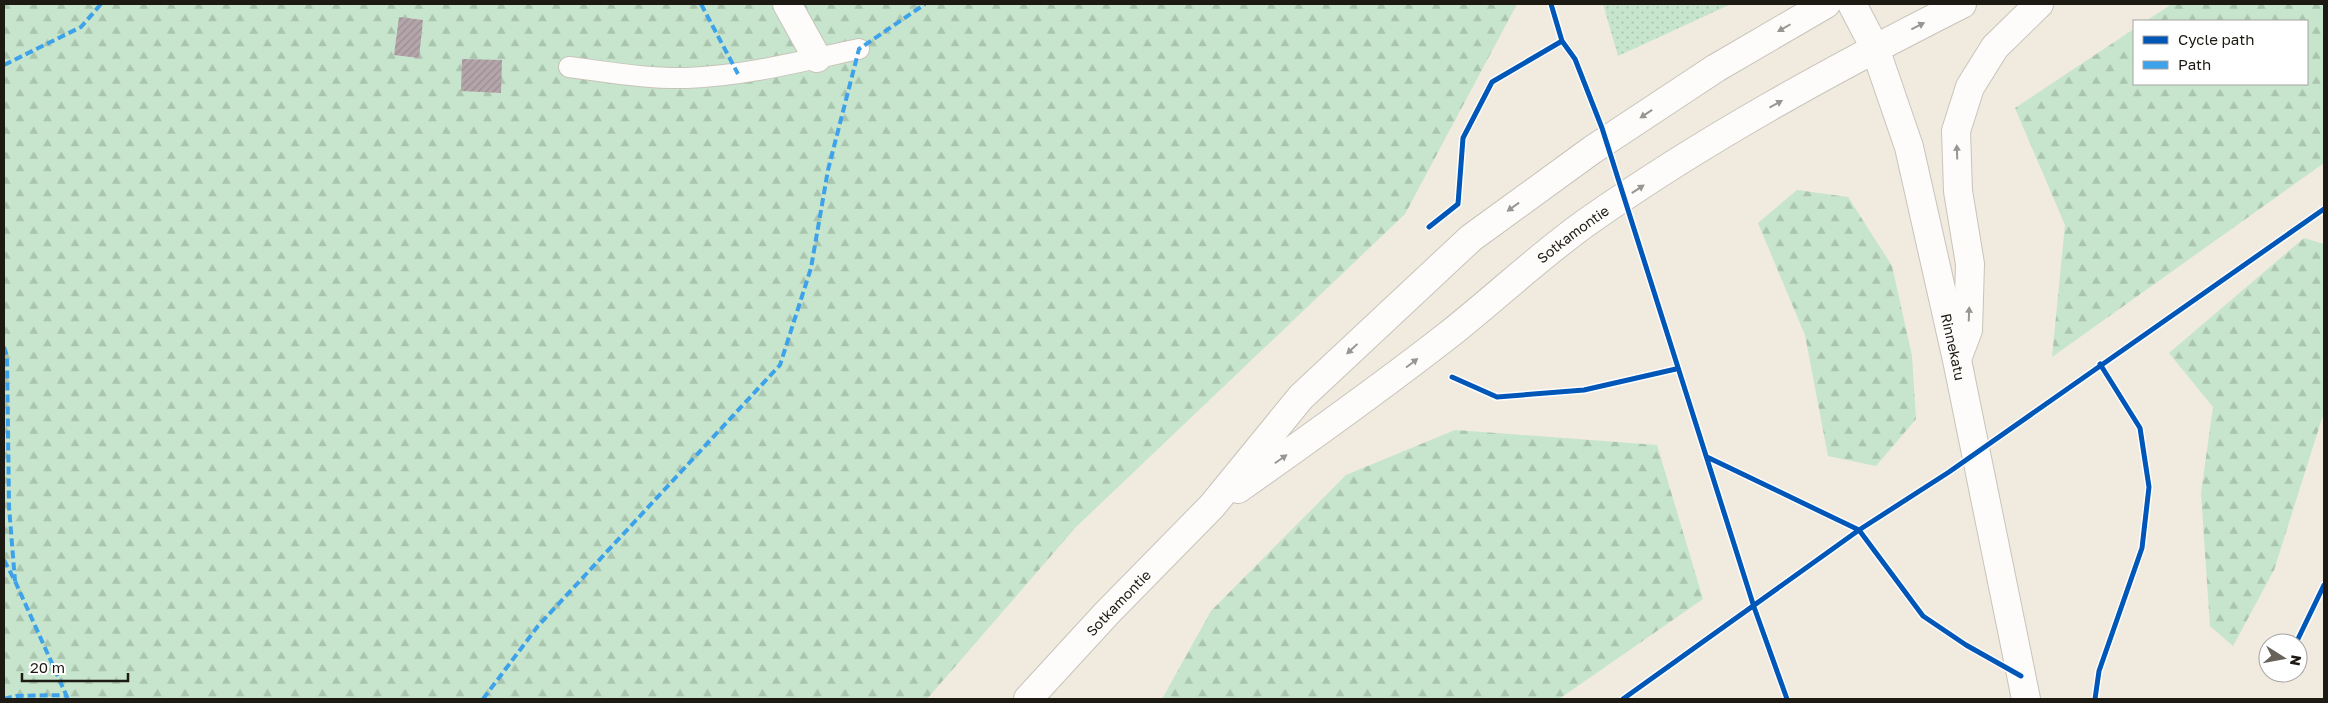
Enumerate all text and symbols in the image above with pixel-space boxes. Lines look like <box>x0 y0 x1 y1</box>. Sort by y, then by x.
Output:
legend <box>2133 20 2308 85</box>
one-way arrow <box>1911 22 1926 30</box>
one-way arrow <box>1778 24 1791 33</box>
text: Cycle path <box>2178 30 2254 48</box>
text: Path <box>2178 55 2211 73</box>
one-way arrow <box>1769 100 1784 108</box>
one-way arrow <box>1640 109 1653 119</box>
one-way arrow <box>1953 144 1961 160</box>
one-way arrow <box>1631 185 1645 194</box>
street label: Sotkamontie <box>1533 201 1612 266</box>
one-way arrow <box>1507 202 1520 213</box>
one-way arrow <box>1965 305 1973 321</box>
street label: Rinnekatu <box>1938 311 1969 382</box>
one-way arrow <box>1346 343 1358 355</box>
one-way arrow <box>1405 357 1418 368</box>
one-way arrow <box>1274 454 1288 464</box>
street label: Sotkamontie <box>1082 566 1154 639</box>
north arrow <box>2258 633 2308 683</box>
scale bar <box>22 650 129 682</box>
text: N <box>2287 654 2306 667</box>
text: 20 m <box>30 658 65 676</box>

